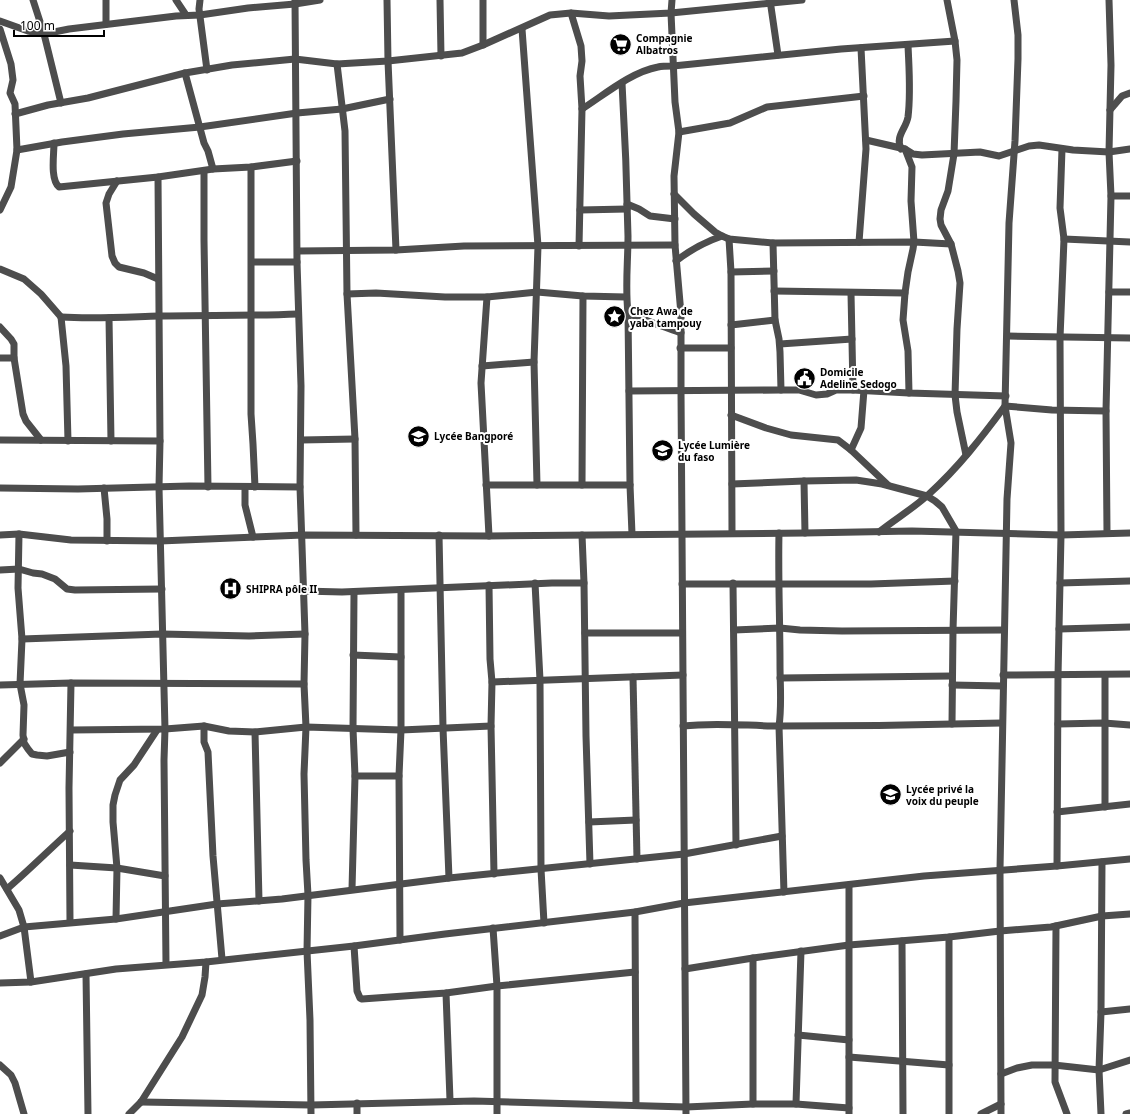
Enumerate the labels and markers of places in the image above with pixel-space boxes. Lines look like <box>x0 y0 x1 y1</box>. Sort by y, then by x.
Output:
supermarket icon: Compagnie Albatros <box>608 31 634 57</box>
place label: Compagnie Albatros <box>636 31 693 57</box>
place icon: Chez Awa de yaba tampouy <box>602 304 628 330</box>
place label: Chez Awa de yaba tampouy <box>630 304 702 330</box>
public building icon: Domicile Adeline Sedogo <box>792 365 818 391</box>
place label: Domicile Adeline Sedogo <box>820 365 897 391</box>
school or university icon: Lycée Bangporé <box>405 423 431 449</box>
place label: Lycée Bangporé <box>434 429 513 443</box>
school or university icon: Lycée Lumière du faso <box>649 438 675 464</box>
place label: Lycée Lumière du faso <box>678 438 750 464</box>
hospital icon: SHIPRA pôle II <box>218 576 244 602</box>
place label: SHIPRA pôle II <box>246 582 317 596</box>
school or university icon: Lycée privé la voix du peuple <box>877 782 903 808</box>
place label: Lycée privé la voix du peuple <box>906 782 979 808</box>

